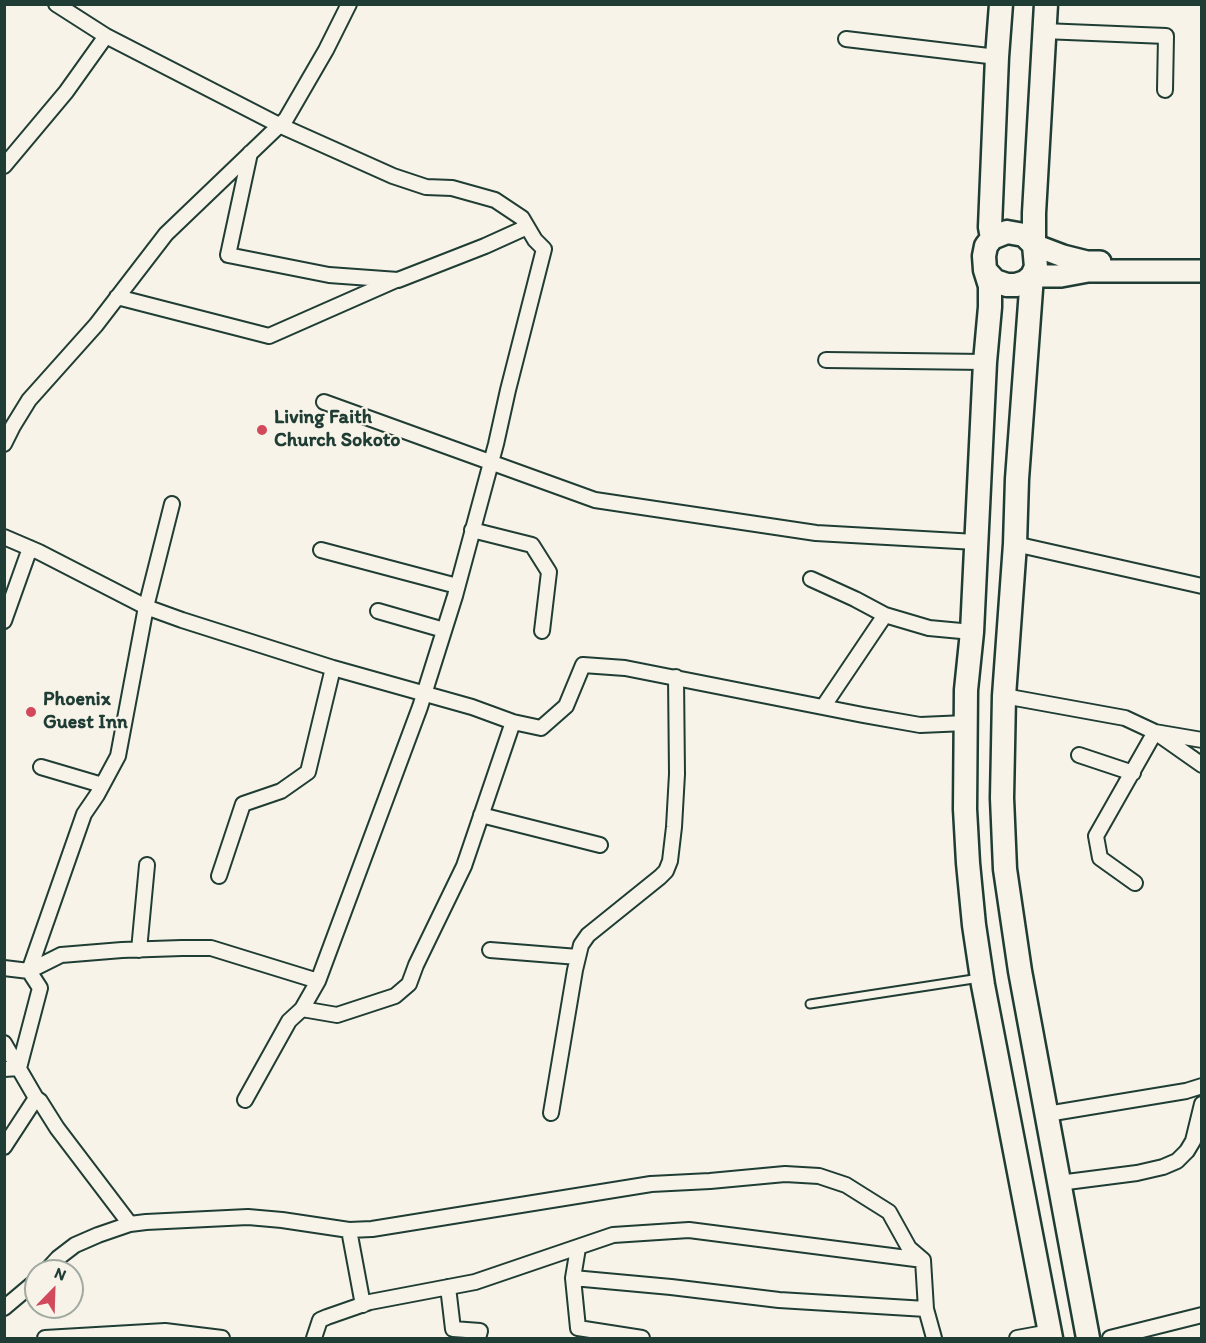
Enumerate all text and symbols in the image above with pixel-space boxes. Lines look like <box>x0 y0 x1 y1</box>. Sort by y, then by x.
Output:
place label: Living Faith Church Sokoto <box>274 406 400 453</box>
marker: Living Faith Church Sokoto <box>255 423 269 437</box>
place label: Phoenix Guest Inn <box>43 688 128 735</box>
marker: Phoenix Guest Inn <box>24 705 38 719</box>
north arrow <box>24 1259 84 1319</box>
text: N <box>52 1263 69 1285</box>

